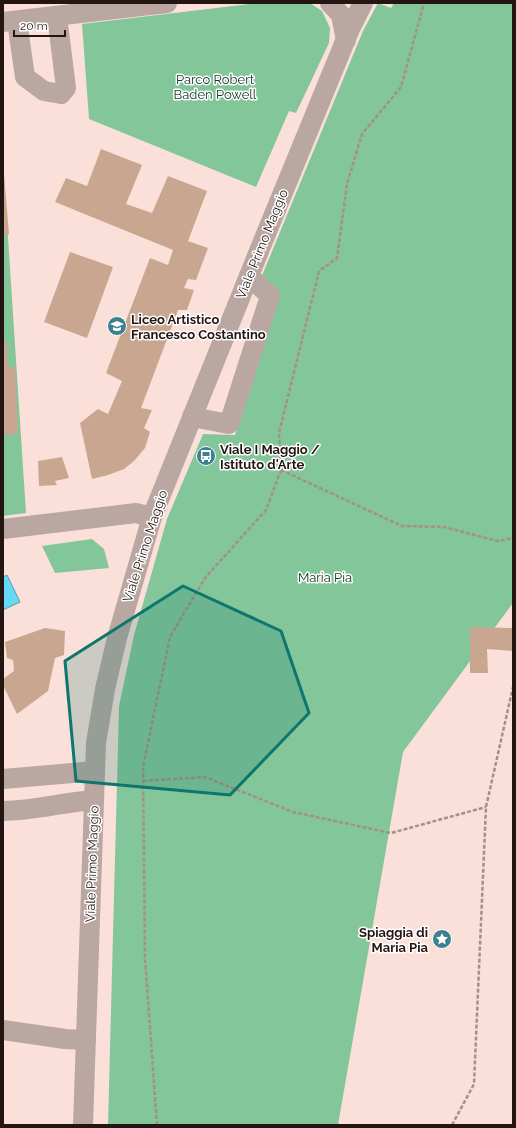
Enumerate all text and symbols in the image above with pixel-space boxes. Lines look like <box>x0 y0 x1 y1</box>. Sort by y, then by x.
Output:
scale bar <box>14 12 65 38</box>
text: 20 m <box>20 19 48 33</box>
park label: Parco Robert Baden Powell <box>174 72 257 102</box>
street label: Viale Primo Maggio <box>233 187 291 301</box>
place label: Liceo Artistico Francesco Costantino <box>131 312 266 342</box>
school or university icon: Liceo Artistico Francesco Costantino <box>106 315 128 337</box>
place label: Viale I Maggio / Istituto d'Arte <box>220 442 320 472</box>
bus stop icon: Viale I Maggio / Istituto d'Arte <box>195 445 217 467</box>
street label: Viale Primo Maggio <box>120 488 170 604</box>
park label: Maria Pia <box>298 570 352 585</box>
street label: Viale Primo Maggio <box>82 805 102 923</box>
place label: Spiaggia di Maria Pia <box>359 925 429 955</box>
place icon: Spiaggia di Maria Pia <box>431 928 453 950</box>

